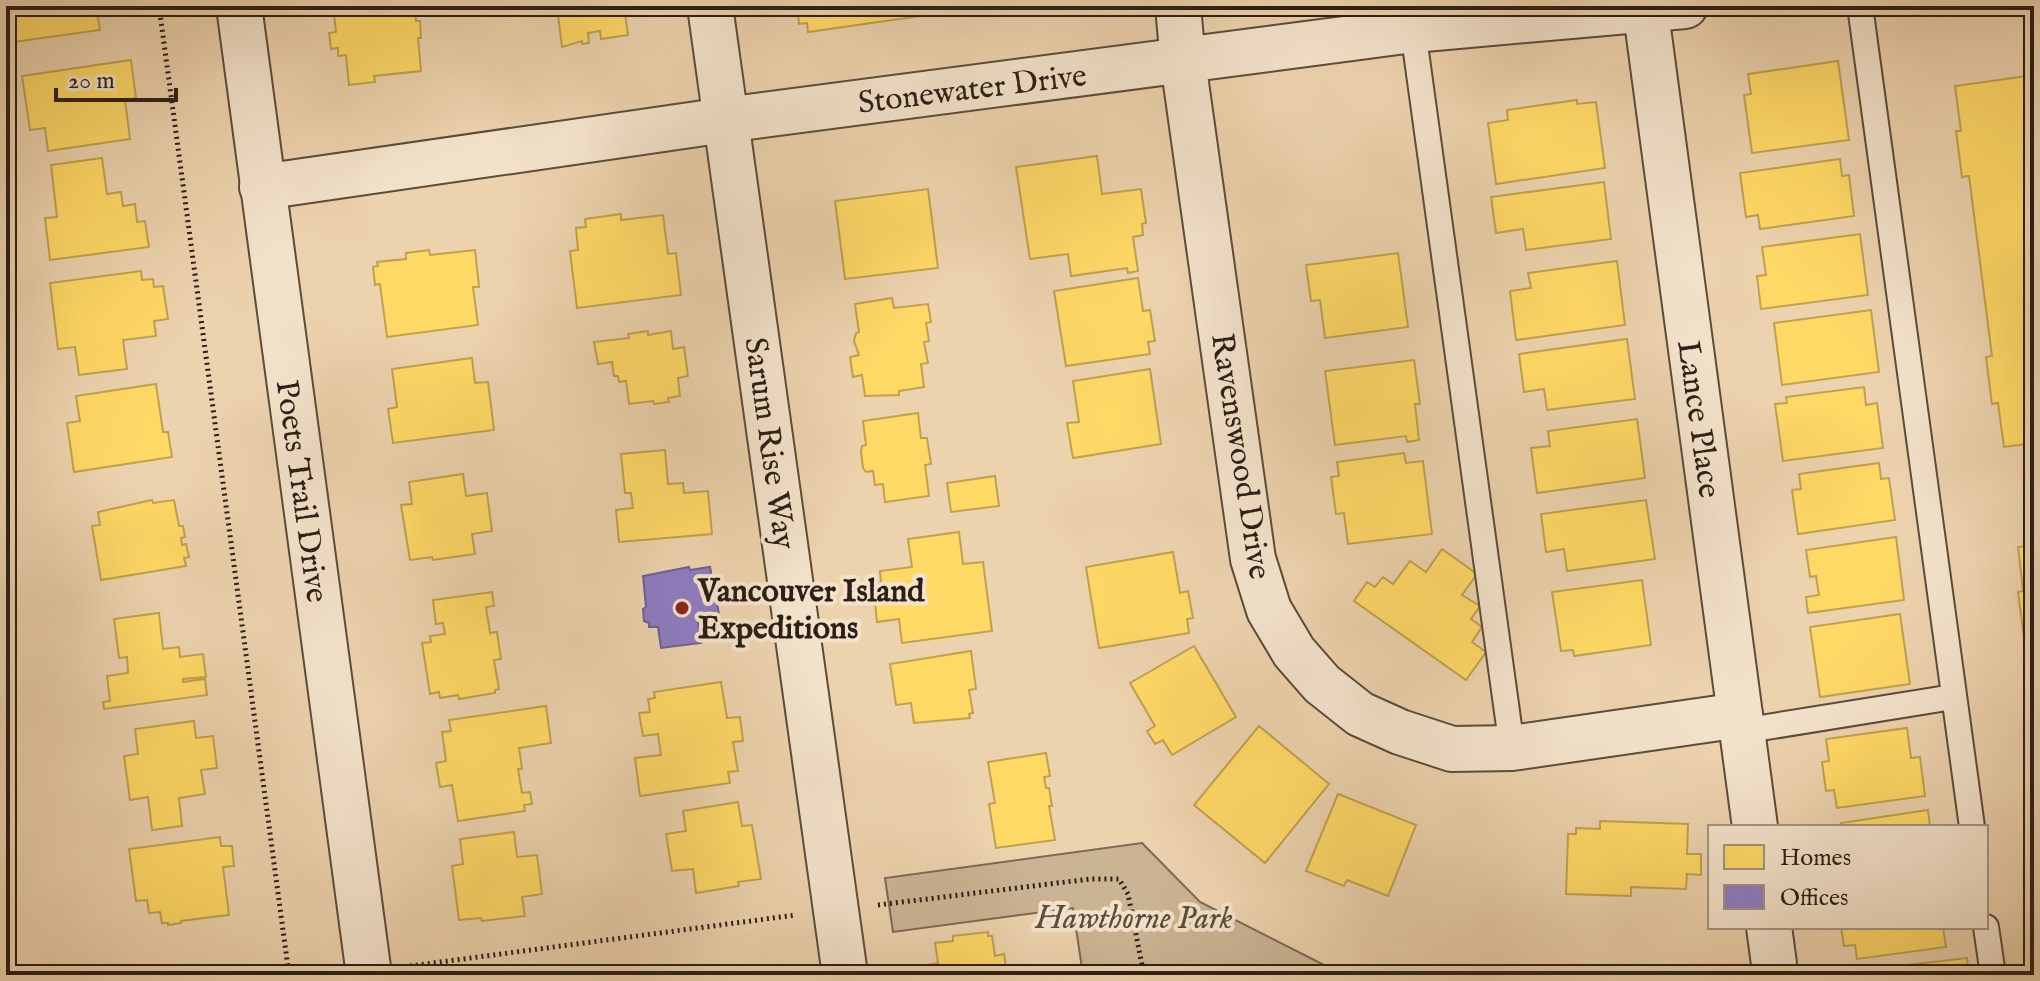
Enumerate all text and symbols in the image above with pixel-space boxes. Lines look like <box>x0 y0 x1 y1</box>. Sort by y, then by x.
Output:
scale bar <box>56 52 176 102</box>
street label: Stonewater Drive <box>856 56 1089 125</box>
text: 20 m <box>68 66 115 97</box>
street label: Ravenswood Drive <box>1200 330 1279 582</box>
street label: Sarum Rise Way <box>733 335 804 552</box>
street label: Lance Place <box>1666 338 1729 501</box>
street label: Poets Trail Drive <box>265 377 336 605</box>
place label: Vancouver Island Expeditions <box>697 572 925 650</box>
marker: Vancouver Island Expeditions <box>673 599 691 617</box>
legend <box>1708 825 1988 929</box>
text: Homes <box>1780 843 1851 874</box>
text: Offices <box>1780 883 1848 914</box>
park label: Hawthorne Park <box>1035 899 1233 940</box>

